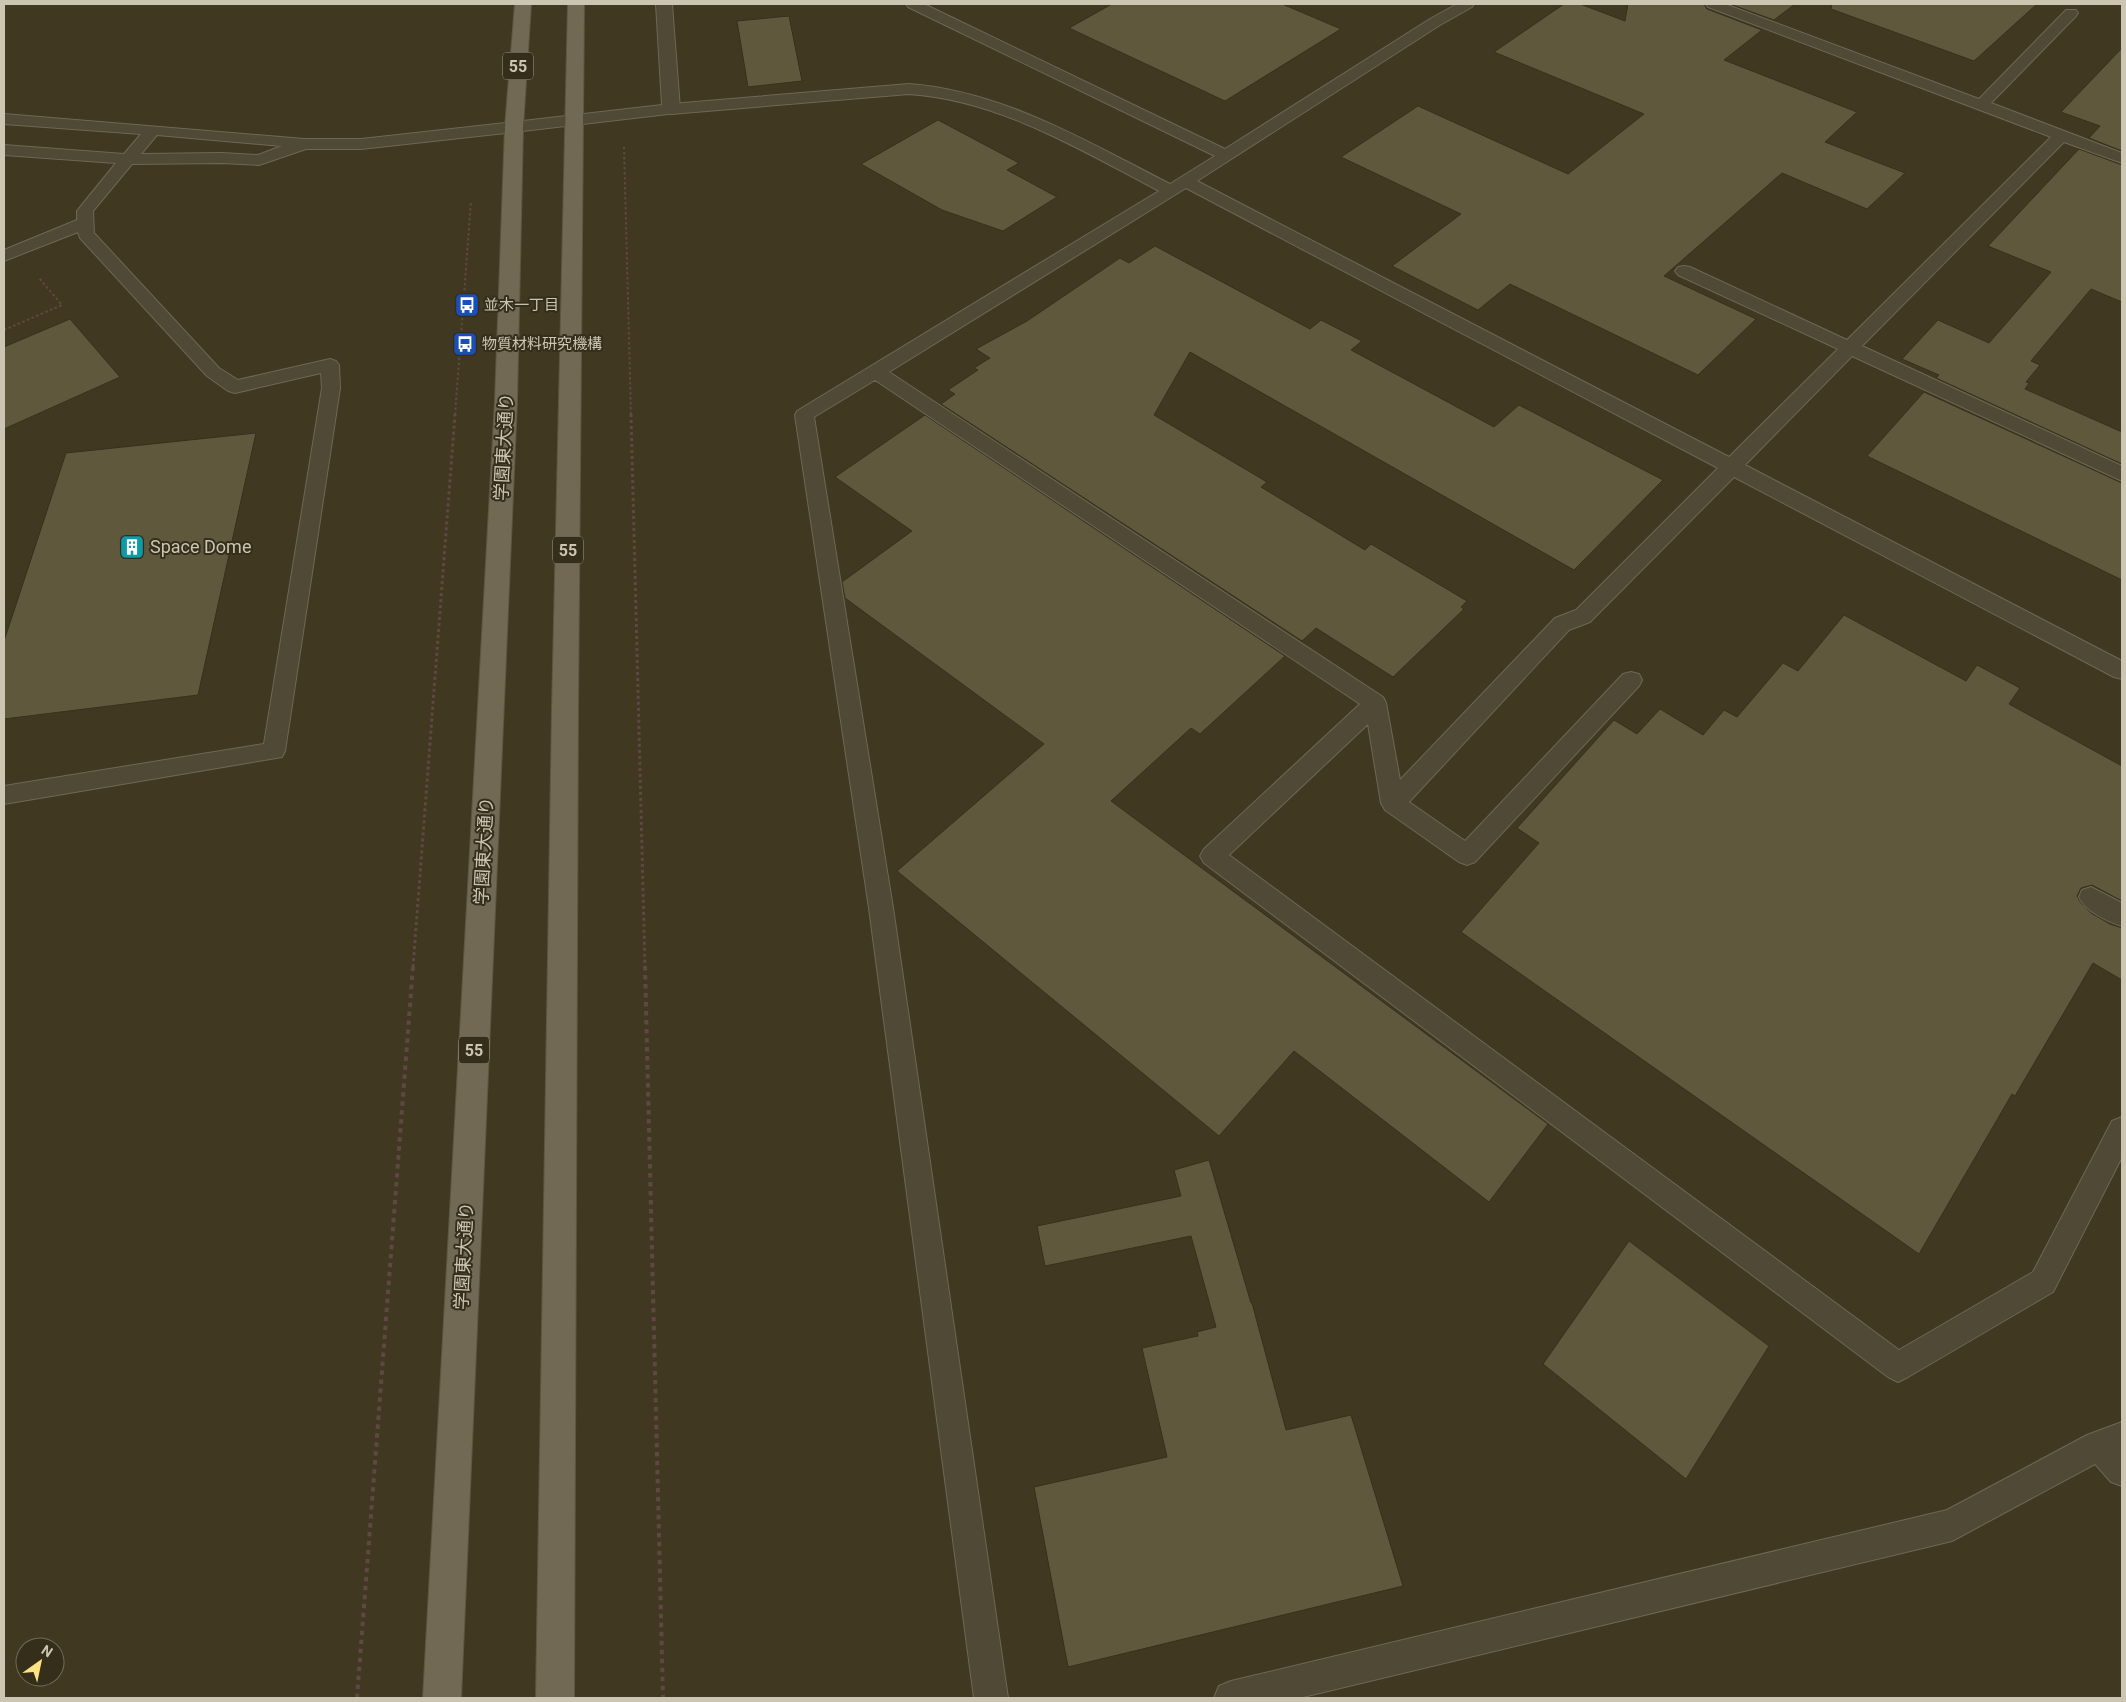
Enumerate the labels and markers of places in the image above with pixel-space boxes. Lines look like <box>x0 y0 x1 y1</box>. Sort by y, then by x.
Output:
bus stop icon: 並木一丁目 <box>454 292 480 318</box>
place label: 並木一丁目 <box>484 296 559 314</box>
bus stop icon: 物質材料研究機構 <box>452 331 478 357</box>
place label: 物質材料研究機構 <box>482 335 602 353</box>
building icon: Space Dome <box>119 534 145 560</box>
place label: Space Dome <box>150 536 251 557</box>

